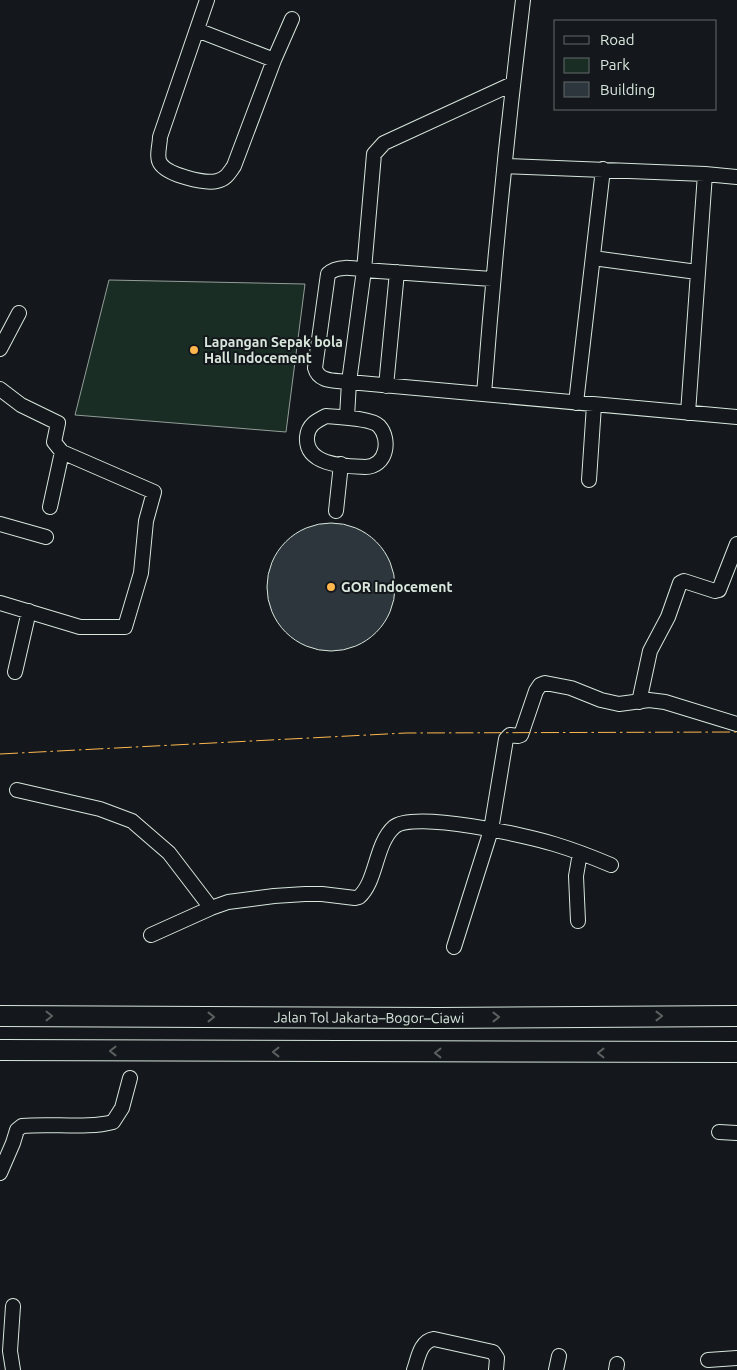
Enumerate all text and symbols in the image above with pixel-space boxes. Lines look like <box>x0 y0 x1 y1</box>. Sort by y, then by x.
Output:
legend <box>554 20 717 110</box>
text: Road <box>600 31 635 48</box>
text: Park <box>600 56 630 73</box>
text: Building <box>600 81 655 98</box>
place label: Lapangan Sepak bola Hall Indocement <box>204 334 343 366</box>
marker: Lapangan Sepak bola Hall Indocement <box>188 344 200 356</box>
place label: GOR Indocement <box>341 579 452 595</box>
marker: GOR Indocement <box>325 581 337 593</box>
street label: Jalan Tol Jakarta–Bogor–Ciawi <box>274 1009 464 1026</box>
one-way arrow <box>45 1011 53 1021</box>
one-way arrow <box>655 1011 663 1021</box>
one-way arrow <box>208 1012 215 1022</box>
one-way arrow <box>492 1012 500 1022</box>
one-way arrow <box>109 1046 117 1056</box>
one-way arrow <box>272 1047 280 1057</box>
one-way arrow <box>434 1048 442 1058</box>
one-way arrow <box>597 1048 604 1058</box>

